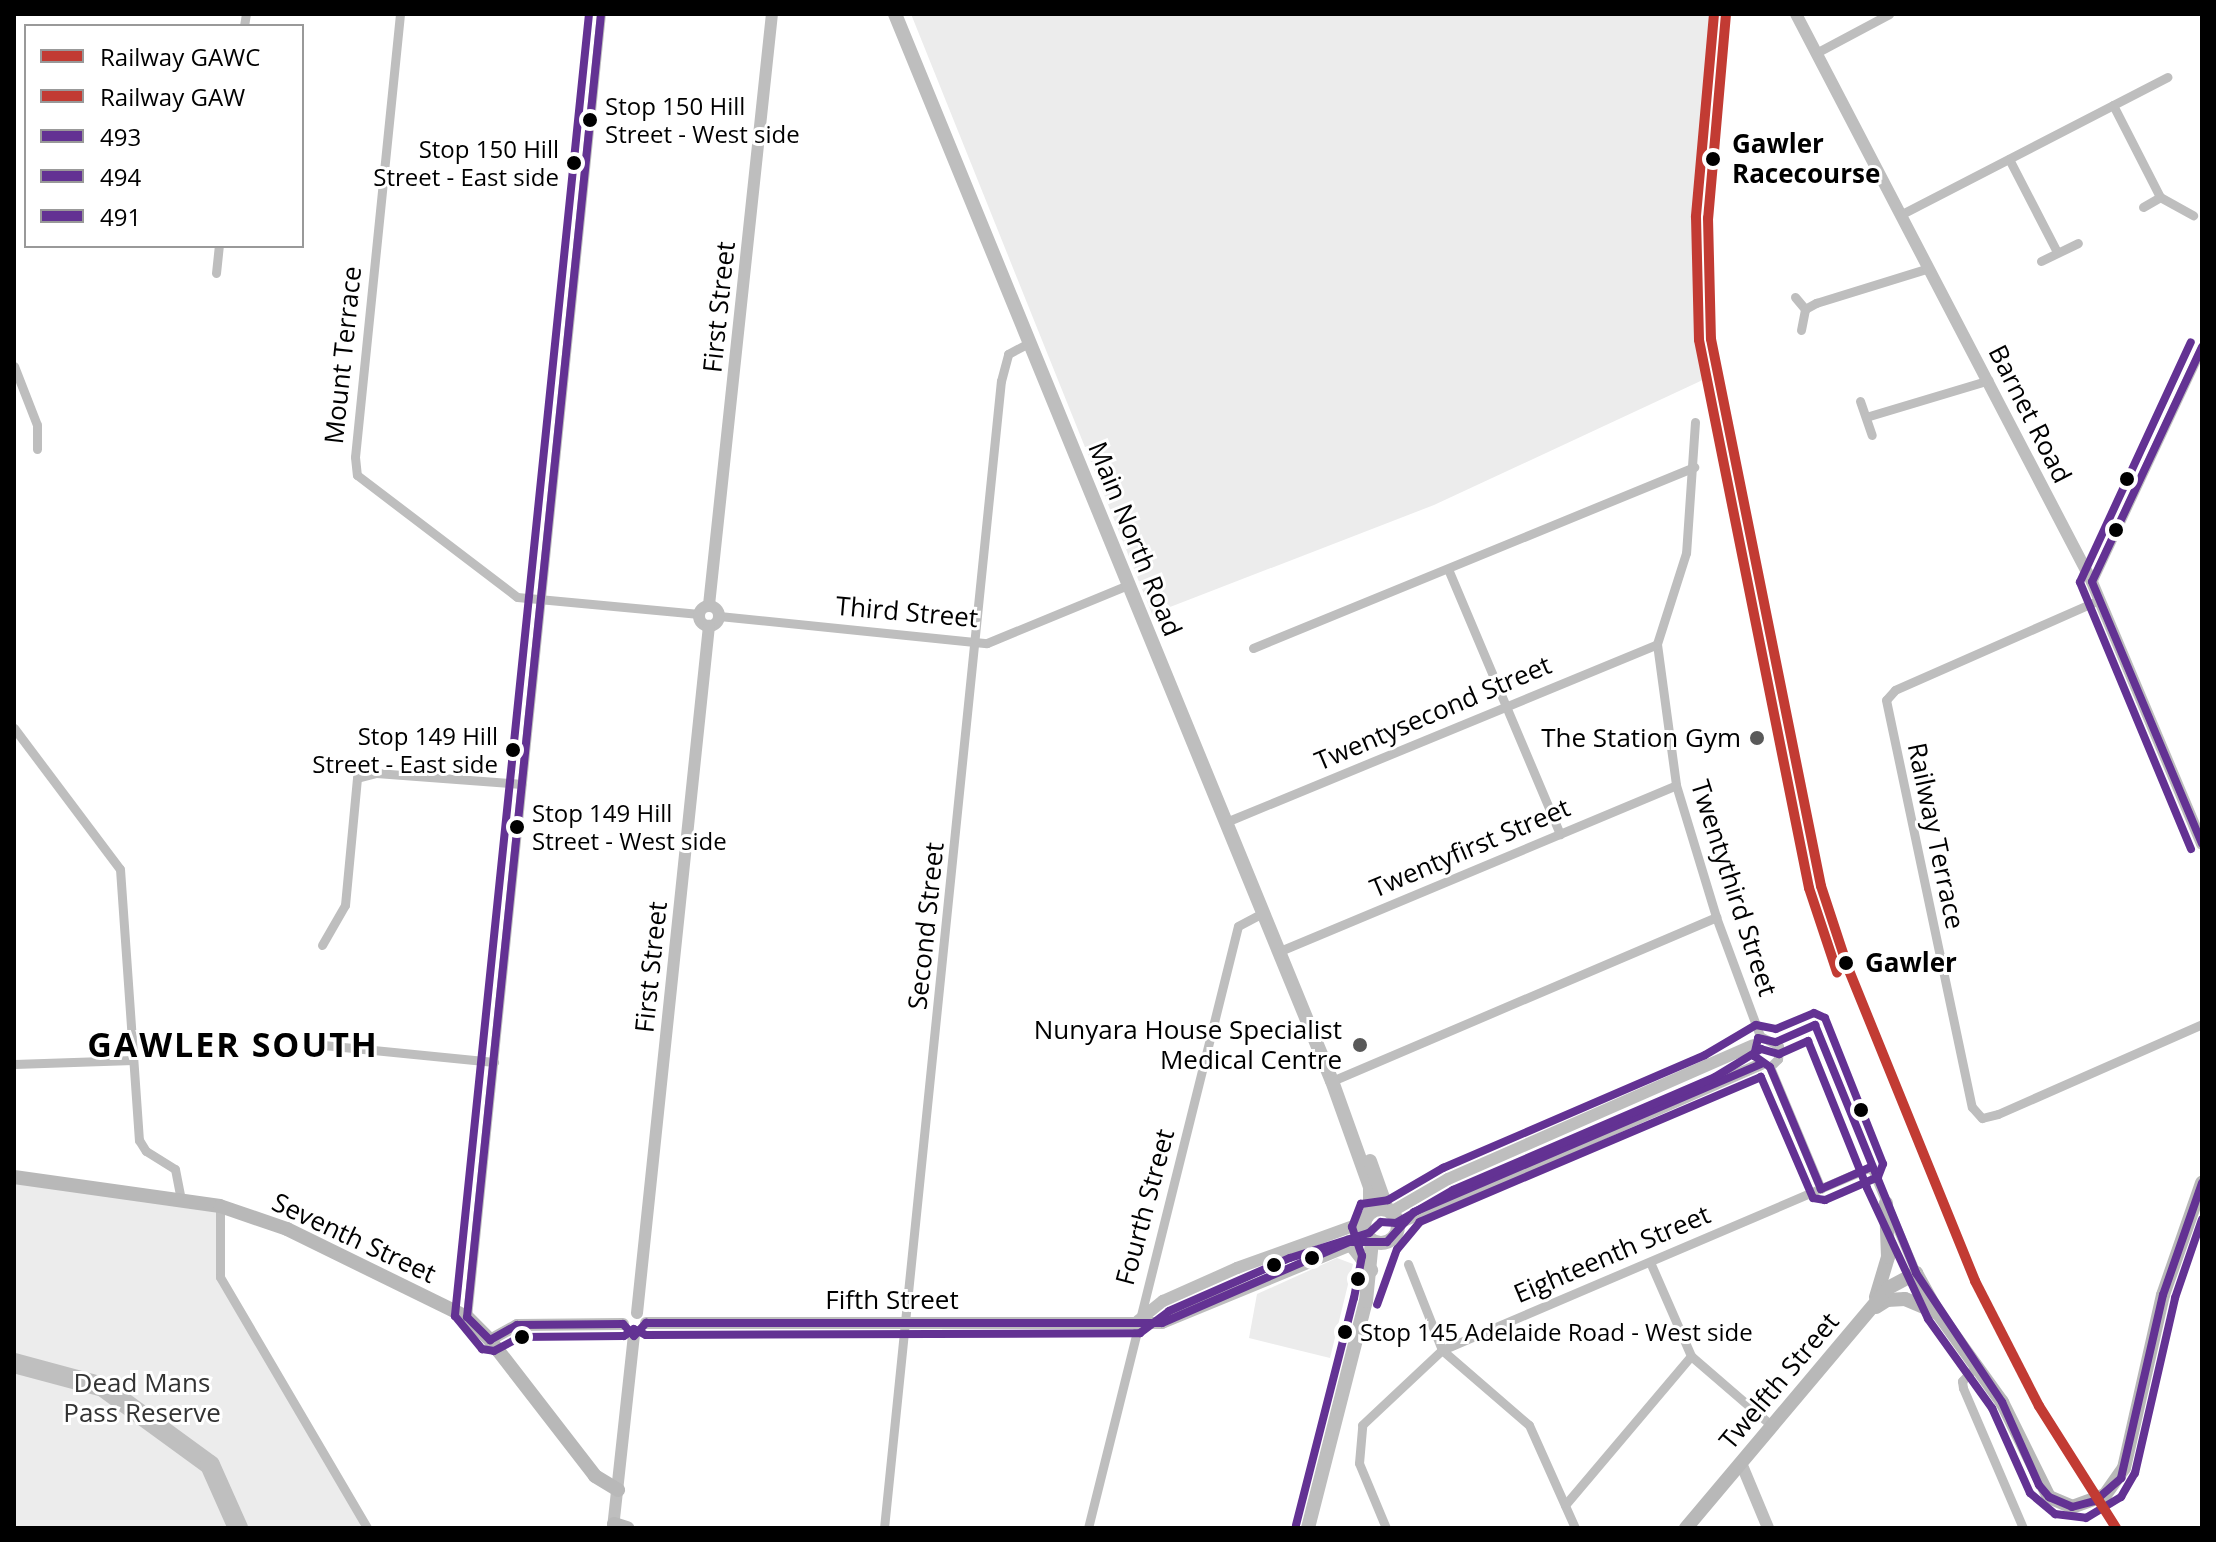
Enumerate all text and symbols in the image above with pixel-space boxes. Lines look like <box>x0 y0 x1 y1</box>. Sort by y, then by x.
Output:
legend <box>24 24 304 248</box>
text: Railway GAWC <box>100 40 260 73</box>
text: Railway GAW <box>100 80 245 113</box>
place label: Stop 150 Hill Street - West side <box>605 92 800 148</box>
marker: Stop 150 Hill Street - West side <box>582 112 598 128</box>
text: 493 <box>100 120 141 153</box>
place label: Gawler Racecourse <box>1732 128 1880 190</box>
place label: Stop 150 Hill Street - East side <box>373 135 559 191</box>
marker: Gawler Racecourse <box>1701 147 1725 171</box>
marker: Stop 150 Hill Street - East side <box>566 155 582 171</box>
text: 494 <box>100 160 141 193</box>
text: 491 <box>100 200 141 233</box>
street label: First Street <box>697 240 741 374</box>
street label: Mount Terrace <box>318 265 368 445</box>
street label: Barnet Road <box>1982 340 2078 488</box>
street label: Main North Road <box>1082 437 1188 641</box>
unlabelled marker <box>2119 471 2135 487</box>
unlabelled marker <box>2108 522 2124 538</box>
street label: Third Street <box>835 590 979 634</box>
street label: Twentysecond Street <box>1310 649 1556 777</box>
place label: Stop 149 Hill Street - East side <box>312 722 498 778</box>
place label: The Station Gym <box>1541 722 1741 754</box>
marker: The Station Gym <box>1748 729 1766 747</box>
street label: Railway Terrace <box>1901 740 1971 932</box>
marker: Stop 149 Hill Street - East side <box>505 742 521 758</box>
street label: Twentythird Street <box>1684 776 1784 1000</box>
street label: Twentyfirst Street <box>1365 792 1575 904</box>
place label: Stop 149 Hill Street - West side <box>532 799 727 855</box>
marker: Stop 149 Hill Street - West side <box>509 819 525 835</box>
street label: Second Street <box>902 841 950 1011</box>
street label: First Street <box>629 900 673 1034</box>
place label: Gawler <box>1865 947 1957 979</box>
marker: Gawler <box>1834 951 1858 975</box>
place label: Nunyara House Specialist Medical Centre <box>1034 1014 1342 1076</box>
district label: GAWLER SOUTH <box>87 1025 379 1065</box>
marker: Nunyara House Specialist Medical Centre <box>1349 1034 1371 1056</box>
unlabelled marker <box>1853 1102 1869 1118</box>
street label: Fourth Street <box>1109 1126 1181 1288</box>
street label: Seventh Street <box>267 1186 441 1290</box>
street label: Eighteenth Street <box>1509 1199 1715 1309</box>
unlabelled marker <box>1304 1250 1320 1266</box>
unlabelled marker <box>1266 1257 1282 1273</box>
unlabelled marker <box>1350 1271 1366 1287</box>
street label: Fifth Street <box>825 1284 959 1316</box>
street label: Twelfth Street <box>1713 1306 1845 1456</box>
place label: Stop 145 Adelaide Road - West side <box>1360 1318 1753 1346</box>
marker: Stop 145 Adelaide Road - West side <box>1337 1324 1353 1340</box>
unlabelled marker <box>514 1329 530 1345</box>
park label: Dead Mans Pass Reserve <box>63 1367 221 1428</box>

